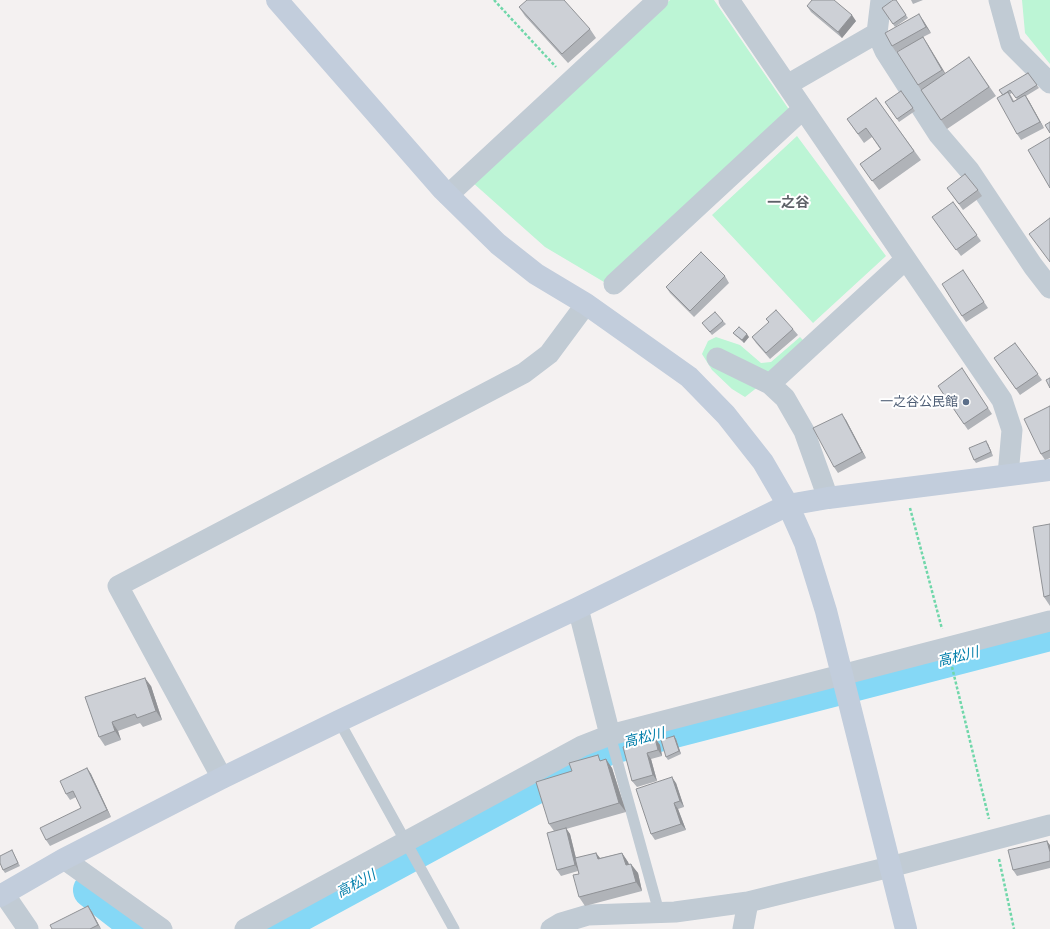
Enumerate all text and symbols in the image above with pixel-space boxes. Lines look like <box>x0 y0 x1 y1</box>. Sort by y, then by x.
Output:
district label: 一之谷 <box>767 195 809 211</box>
place label: 一之谷公民館 <box>880 394 958 410</box>
marker: 一之谷公民館 <box>961 397 971 407</box>
water label: 高松川 <box>936 644 980 670</box>
water label: 高松川 <box>622 725 666 751</box>
water label: 高松川 <box>334 867 378 901</box>

